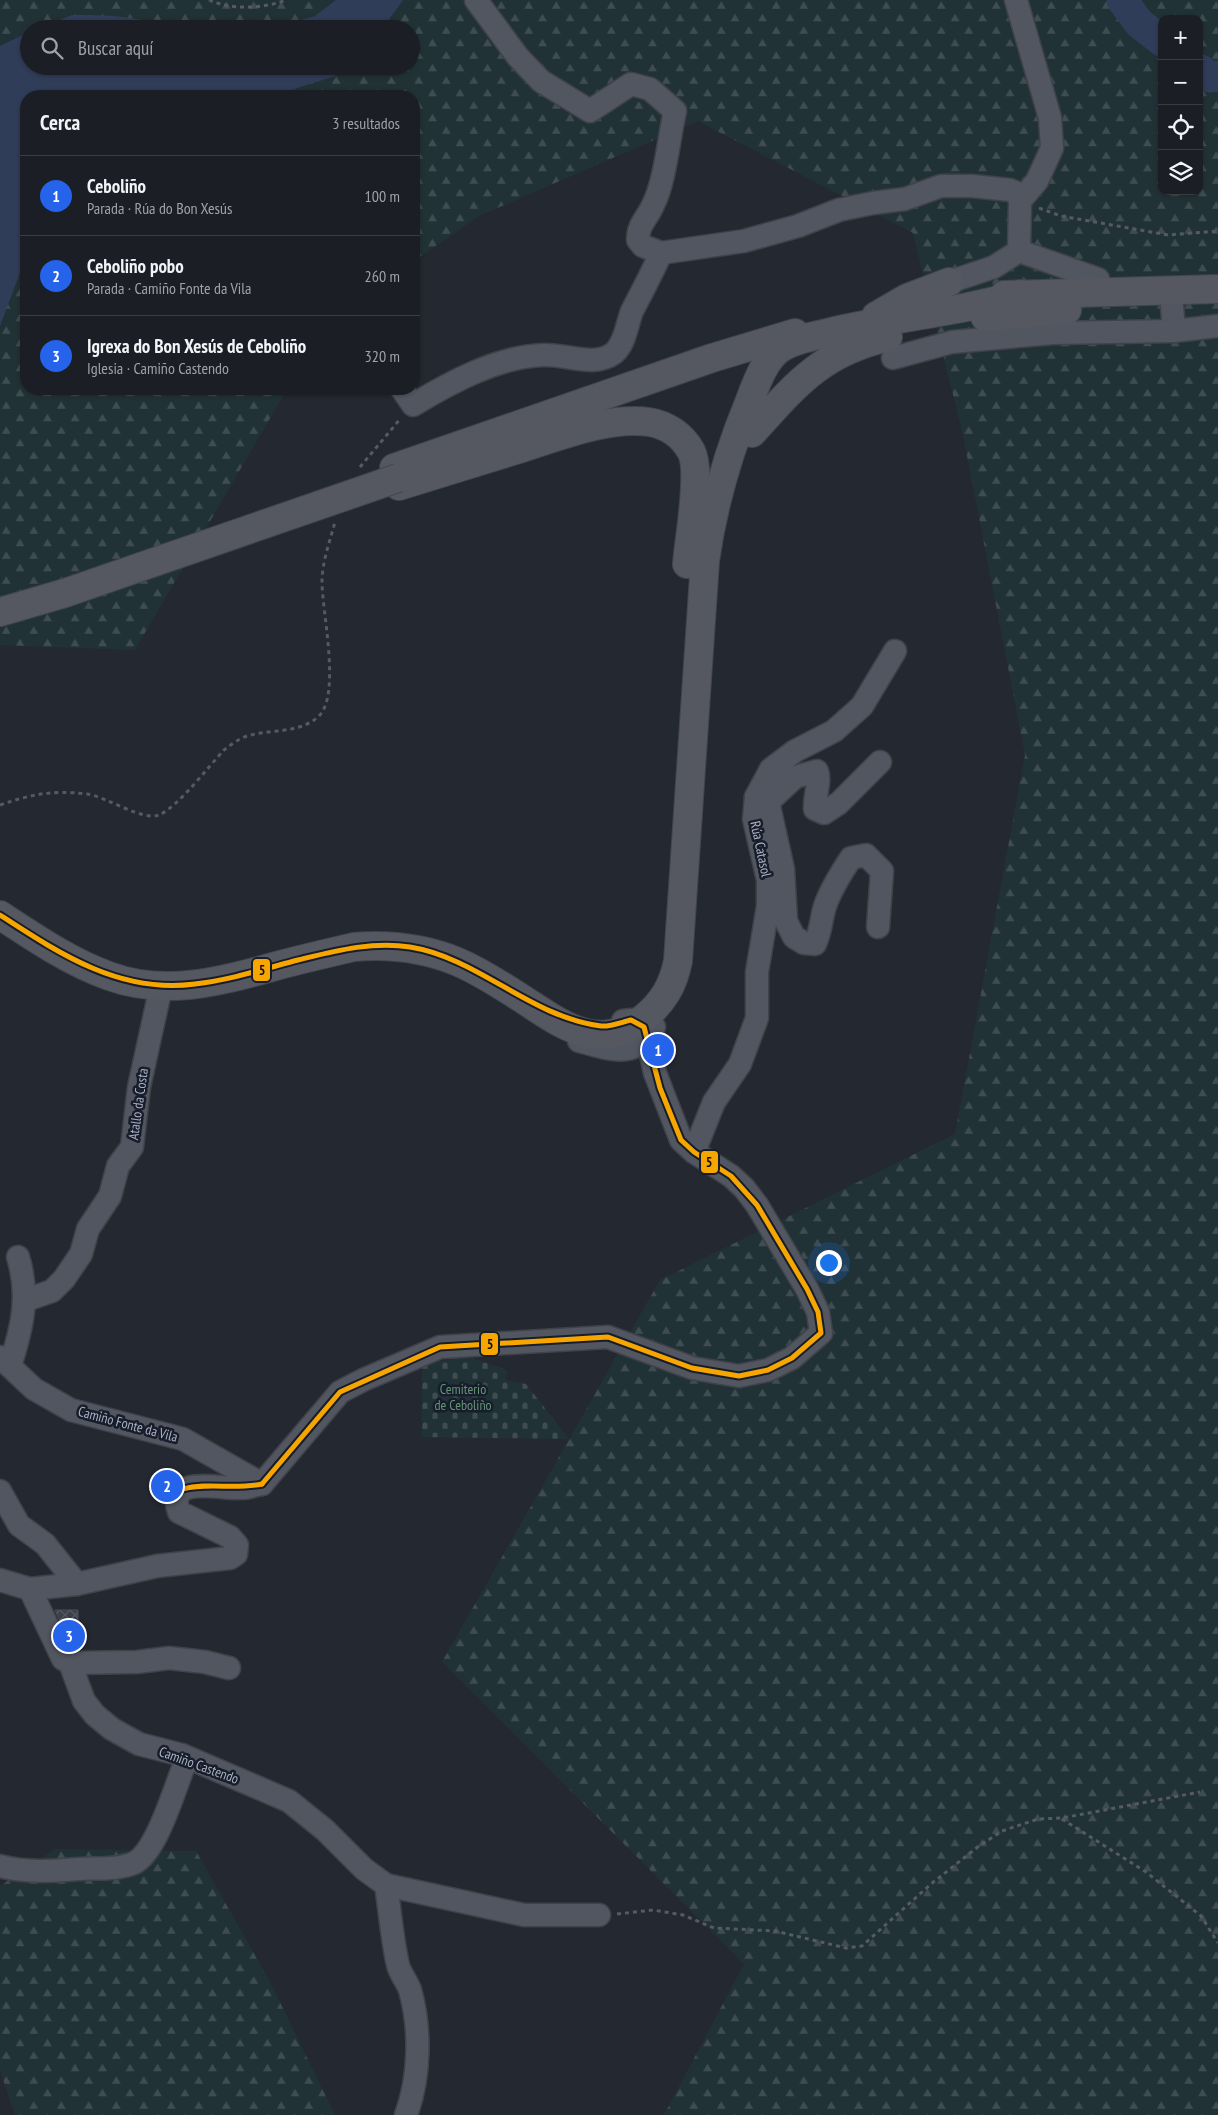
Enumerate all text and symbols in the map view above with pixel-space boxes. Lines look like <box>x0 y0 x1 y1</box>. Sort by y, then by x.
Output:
map controls <box>1158 15 1203 195</box>
button: + <box>1158 15 1203 60</box>
search box <box>20 20 420 75</box>
icon: search <box>38 34 66 62</box>
text: Buscar aquí <box>78 36 153 60</box>
button: − <box>1158 60 1203 105</box>
button: locate <box>1158 105 1203 150</box>
text: Cerca <box>40 109 80 136</box>
text: 3 resultados <box>332 113 400 133</box>
button: layers <box>1158 150 1203 195</box>
text: Ceboliño <box>87 174 146 198</box>
text: 1 <box>52 186 60 206</box>
text: 100 m <box>365 186 400 206</box>
text: Parada · Rúa do Bon Xesús <box>87 198 232 218</box>
text: Ceboliño pobo <box>87 254 184 278</box>
text: 2 <box>52 266 60 286</box>
text: 260 m <box>365 266 400 286</box>
text: Parada · Camiño Fonte da Vila <box>87 278 251 298</box>
text: Igrexa do Bon Xesús de Ceboliño <box>87 334 306 358</box>
text: 3 <box>52 346 60 366</box>
text: 320 m <box>365 346 400 366</box>
text: Iglesia · Camiño Castendo <box>87 358 229 378</box>
street label: Rúa Catasol <box>746 819 776 879</box>
line badge: 5 <box>252 958 271 982</box>
text: 5 <box>259 961 265 979</box>
pin: 1 <box>642 1031 674 1069</box>
street label: Atallo da Costa <box>124 1067 152 1141</box>
line badge: 5 <box>700 1150 719 1174</box>
text: 5 <box>706 1153 712 1171</box>
your location <box>816 1250 842 1276</box>
line badge: 5 <box>480 1332 499 1356</box>
text: 5 <box>487 1335 493 1353</box>
park label: Cemiterio de Ceboliño <box>434 1380 492 1414</box>
street label: Camiño Fonte da Vila <box>76 1402 180 1446</box>
pin: 2 <box>151 1467 183 1505</box>
pin: 3 <box>53 1617 85 1655</box>
street label: Camiño Castendo <box>157 1742 241 1788</box>

